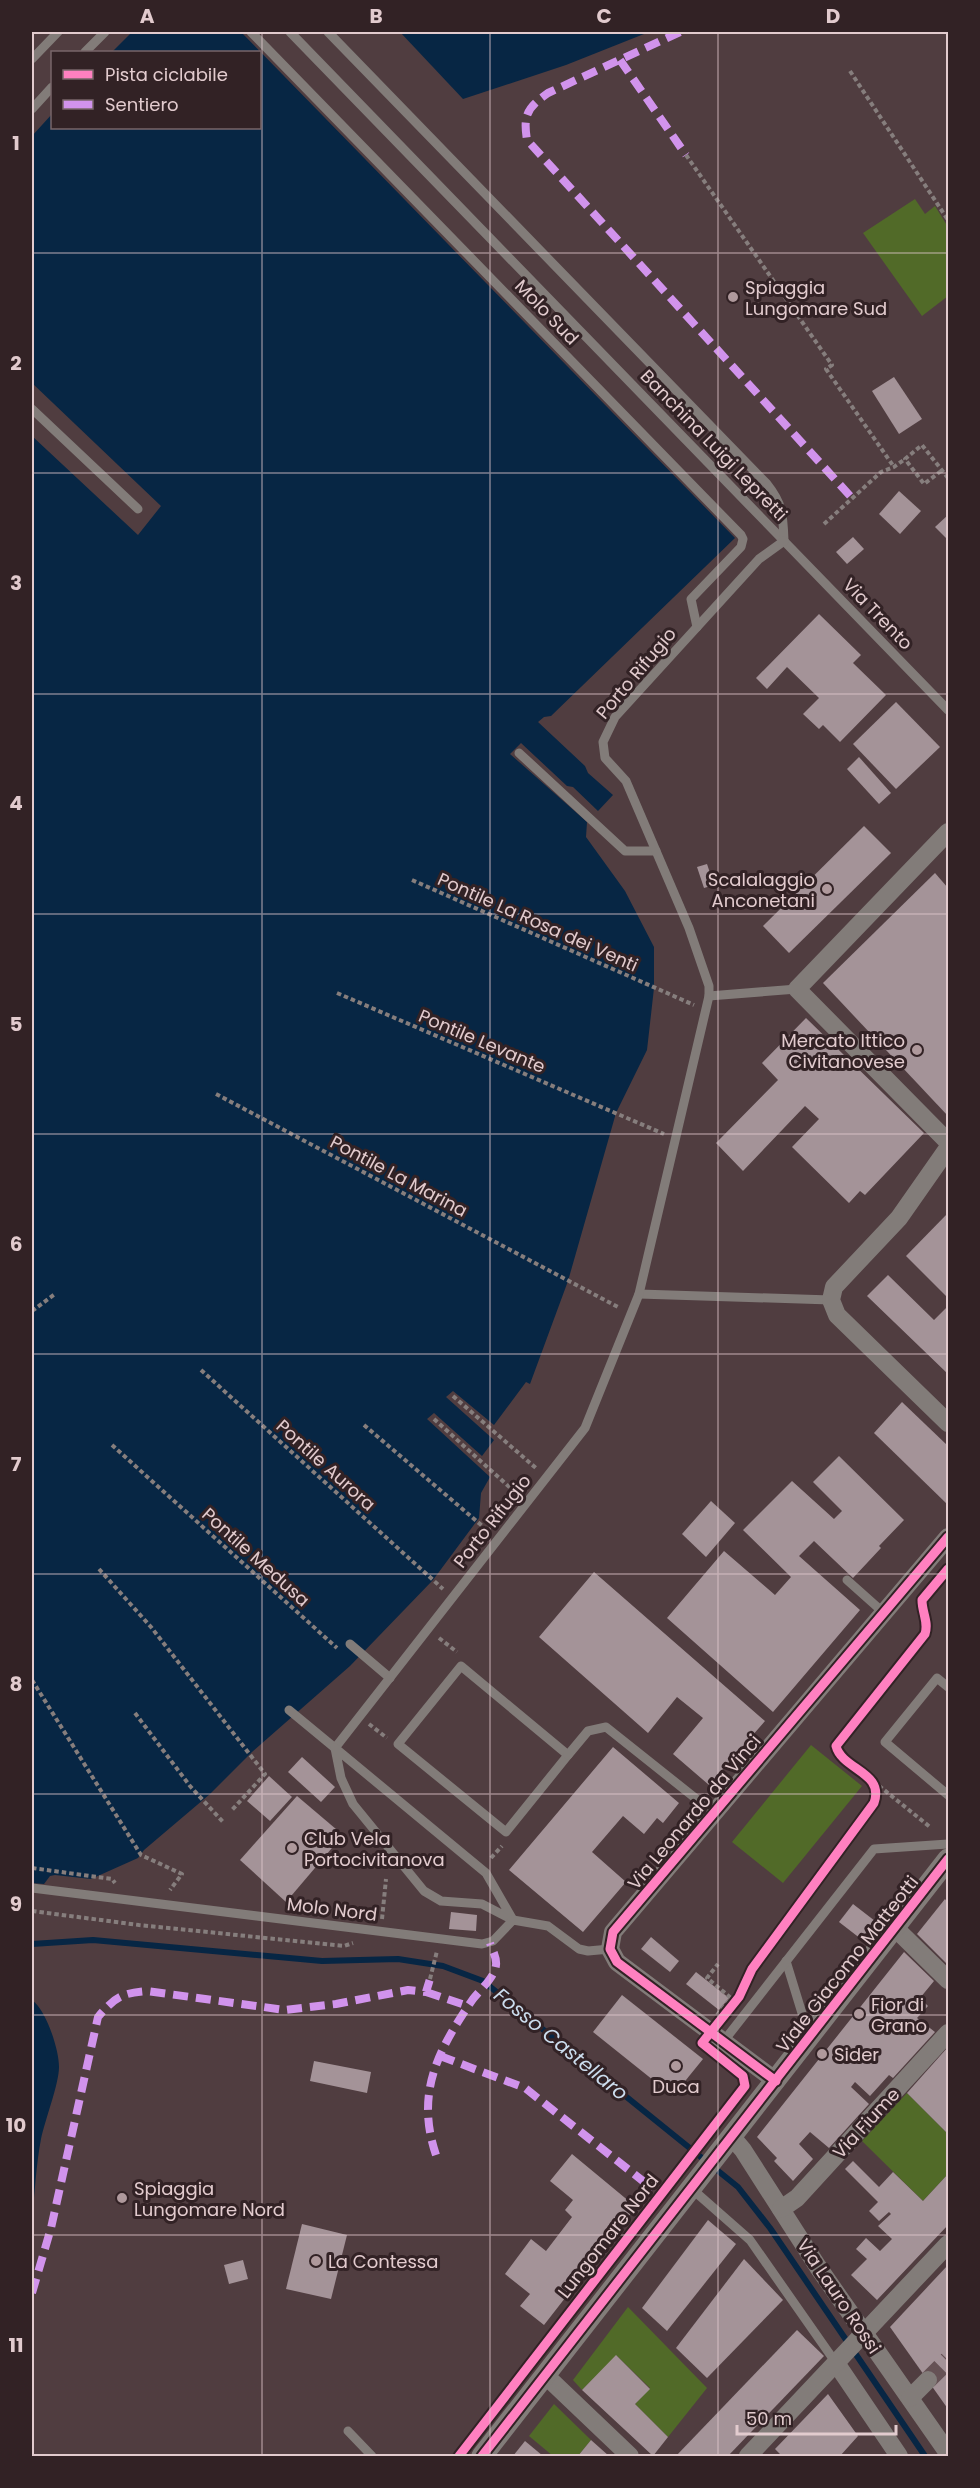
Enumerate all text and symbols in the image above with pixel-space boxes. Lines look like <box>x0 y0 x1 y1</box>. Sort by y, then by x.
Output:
text: A <box>140 2 155 30</box>
text: B <box>369 2 383 30</box>
text: C <box>596 2 612 30</box>
text: D <box>826 2 840 30</box>
legend <box>51 51 261 129</box>
text: Pista ciclabile <box>105 62 228 87</box>
text: Sentiero <box>105 92 179 117</box>
text: 1 <box>12 129 20 157</box>
street label: Molo Sud <box>510 274 584 350</box>
place label: Spiaggia Lungomare Sud <box>745 275 887 321</box>
marker: Spiaggia Lungomare Sud <box>726 290 740 304</box>
text: 2 <box>10 349 22 377</box>
street label: Banchina Luigi Lepretti <box>635 364 793 526</box>
text: 3 <box>10 569 22 597</box>
street label: Via Trento <box>837 573 919 655</box>
street label: Porto Rifugio <box>590 622 682 724</box>
text: 4 <box>9 789 23 817</box>
street label: Pontile La Rosa dei Venti <box>434 866 642 978</box>
place label: Scalalaggio Anconetani <box>708 867 815 913</box>
marker: Scalalaggio Anconetani <box>820 882 834 896</box>
street label: Pontile Levante <box>415 1003 549 1079</box>
text: 5 <box>10 1010 23 1038</box>
place label: Mercato Ittico Civitanovese <box>781 1028 905 1074</box>
marker: Mercato Ittico Civitanovese <box>910 1043 924 1057</box>
street label: Pontile La Marina <box>326 1129 472 1223</box>
text: 6 <box>10 1230 22 1258</box>
street label: Pontile Aurora <box>271 1414 381 1516</box>
text: 7 <box>11 1450 22 1478</box>
street label: Porto Rifugio <box>448 1469 536 1573</box>
street label: Pontile Medusa <box>197 1502 315 1612</box>
text: 8 <box>10 1670 22 1698</box>
street label: Via Leonardo da Vinci <box>622 1729 766 1895</box>
place label: Club Vela Portocivitanova <box>304 1826 445 1872</box>
marker: Club Vela Portocivitanova <box>285 1841 299 1855</box>
street label: Viale Giacomo Matteotti <box>770 1870 924 2058</box>
text: 9 <box>10 1890 22 1918</box>
street label: Molo Nord <box>285 1891 379 1927</box>
water label: Fosso Castellaro <box>488 1981 634 2107</box>
place label: Fior di Grano <box>871 1992 927 2038</box>
marker: Fior di Grano <box>852 2007 866 2021</box>
place label: Sider <box>834 2042 879 2067</box>
marker: Sider <box>815 2047 829 2061</box>
marker: Duca <box>669 2059 683 2073</box>
place label: Duca <box>652 2074 700 2099</box>
street label: Via Fiume <box>827 2082 905 2164</box>
text: 10 <box>6 2111 26 2139</box>
street label: Lungomare Nord <box>552 2169 664 2303</box>
place label: Spiaggia Lungomare Nord <box>134 2176 285 2222</box>
marker: Spiaggia Lungomare Nord <box>115 2191 129 2205</box>
street label: Via Lauro Rossi <box>791 2234 887 2358</box>
place label: La Contessa <box>328 2249 438 2274</box>
marker: La Contessa <box>309 2254 323 2268</box>
text: 11 <box>8 2331 24 2359</box>
scale bar <box>737 2398 896 2436</box>
text: 50 m <box>746 2406 792 2431</box>

